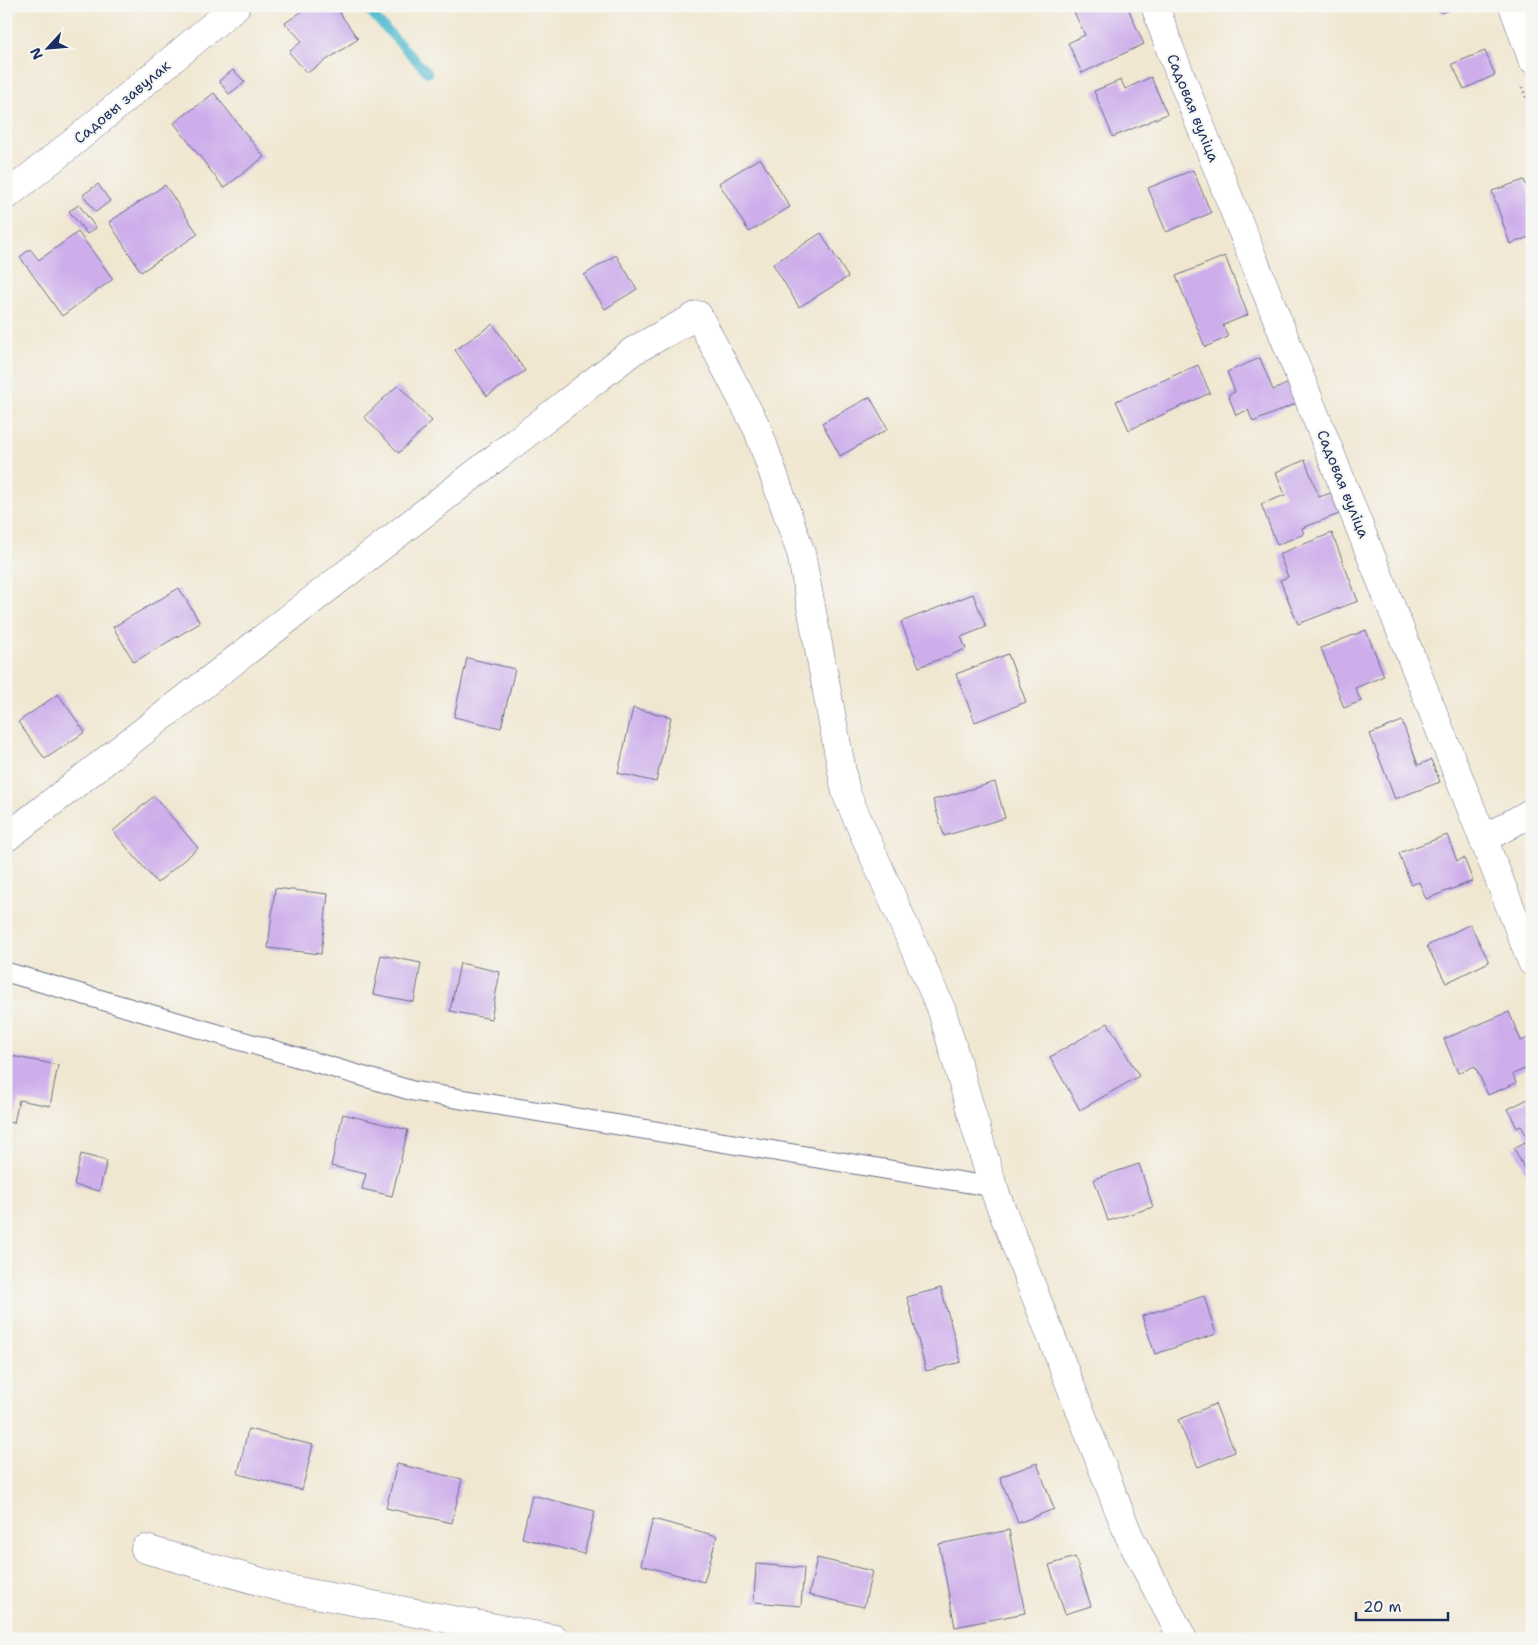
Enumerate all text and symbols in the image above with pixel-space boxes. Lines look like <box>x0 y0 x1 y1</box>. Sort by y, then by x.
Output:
north arrow <box>22 22 72 72</box>
text: N <box>26 45 47 63</box>
street label: Садовая вуліца <box>1162 51 1224 166</box>
street label: Садовы завулак <box>70 56 174 148</box>
street label: Садовая вуліца <box>1312 427 1374 542</box>
scale bar <box>1356 1590 1448 1622</box>
text: 20 m <box>1363 1597 1402 1617</box>

